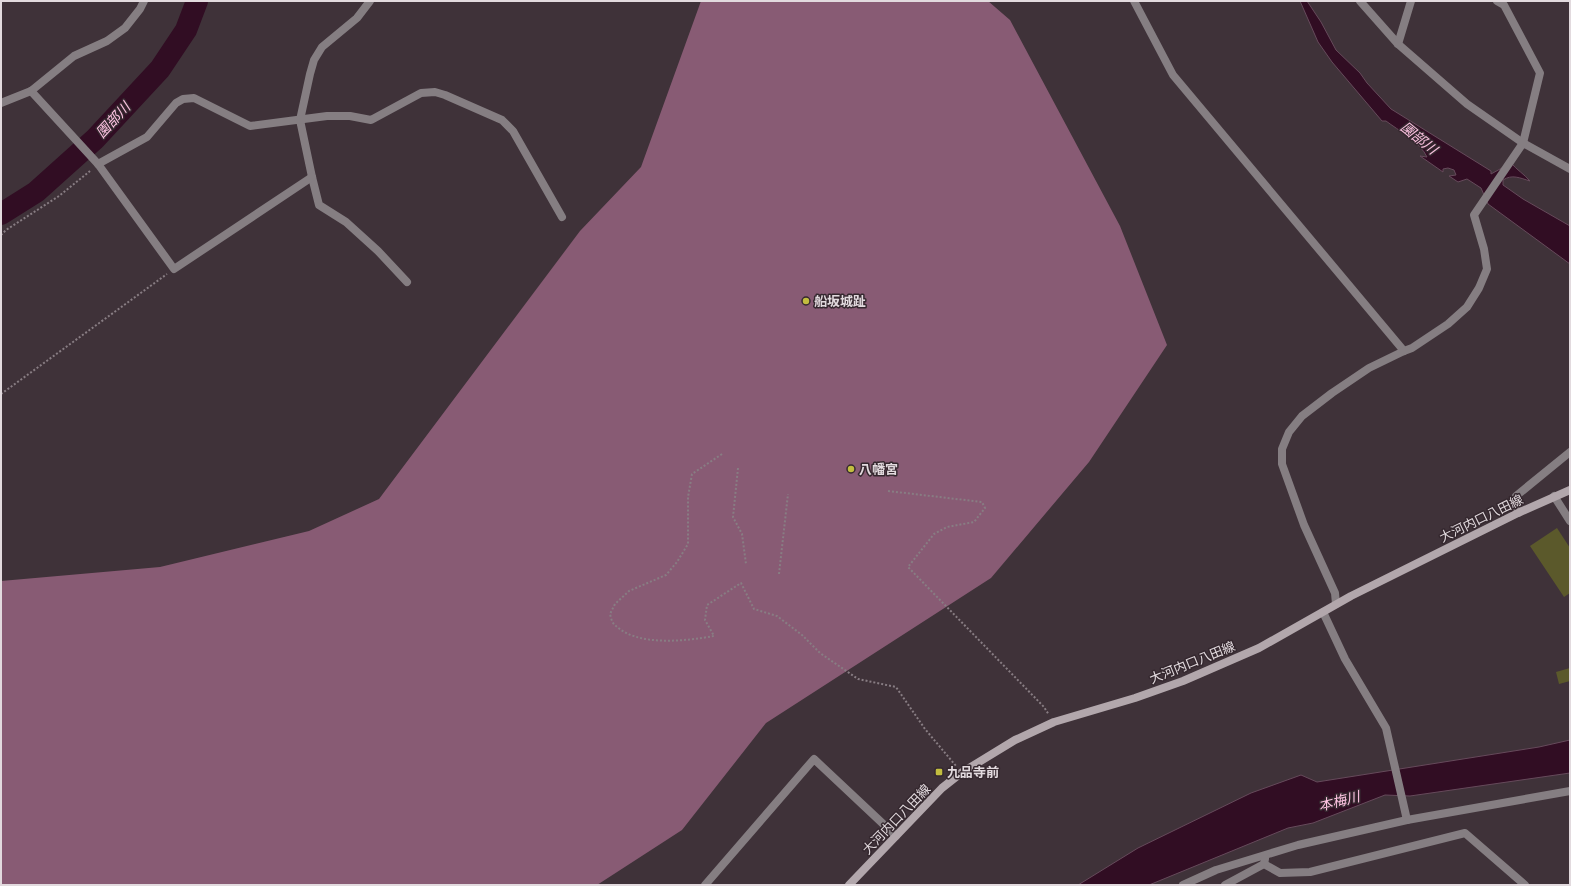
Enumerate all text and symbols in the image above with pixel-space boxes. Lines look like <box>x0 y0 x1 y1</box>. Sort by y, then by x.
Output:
water label: 園部川 <box>93 98 135 141</box>
water label: 園部川 <box>1397 119 1442 159</box>
place label: 船坂城趾 <box>814 294 866 309</box>
marker: 船坂城趾 <box>801 296 811 306</box>
place label: 八幡宮 <box>859 462 898 477</box>
marker: 八幡宮 <box>846 464 856 474</box>
street label: 大河内口八田線 <box>1437 492 1525 545</box>
street label: 大河内口八田線 <box>1147 638 1237 686</box>
place label: 九品寺前 <box>947 765 999 780</box>
marker: 九品寺前 <box>934 767 944 777</box>
street label: 大河内口八田線 <box>859 781 933 857</box>
water label: 本梅川 <box>1317 788 1363 815</box>

